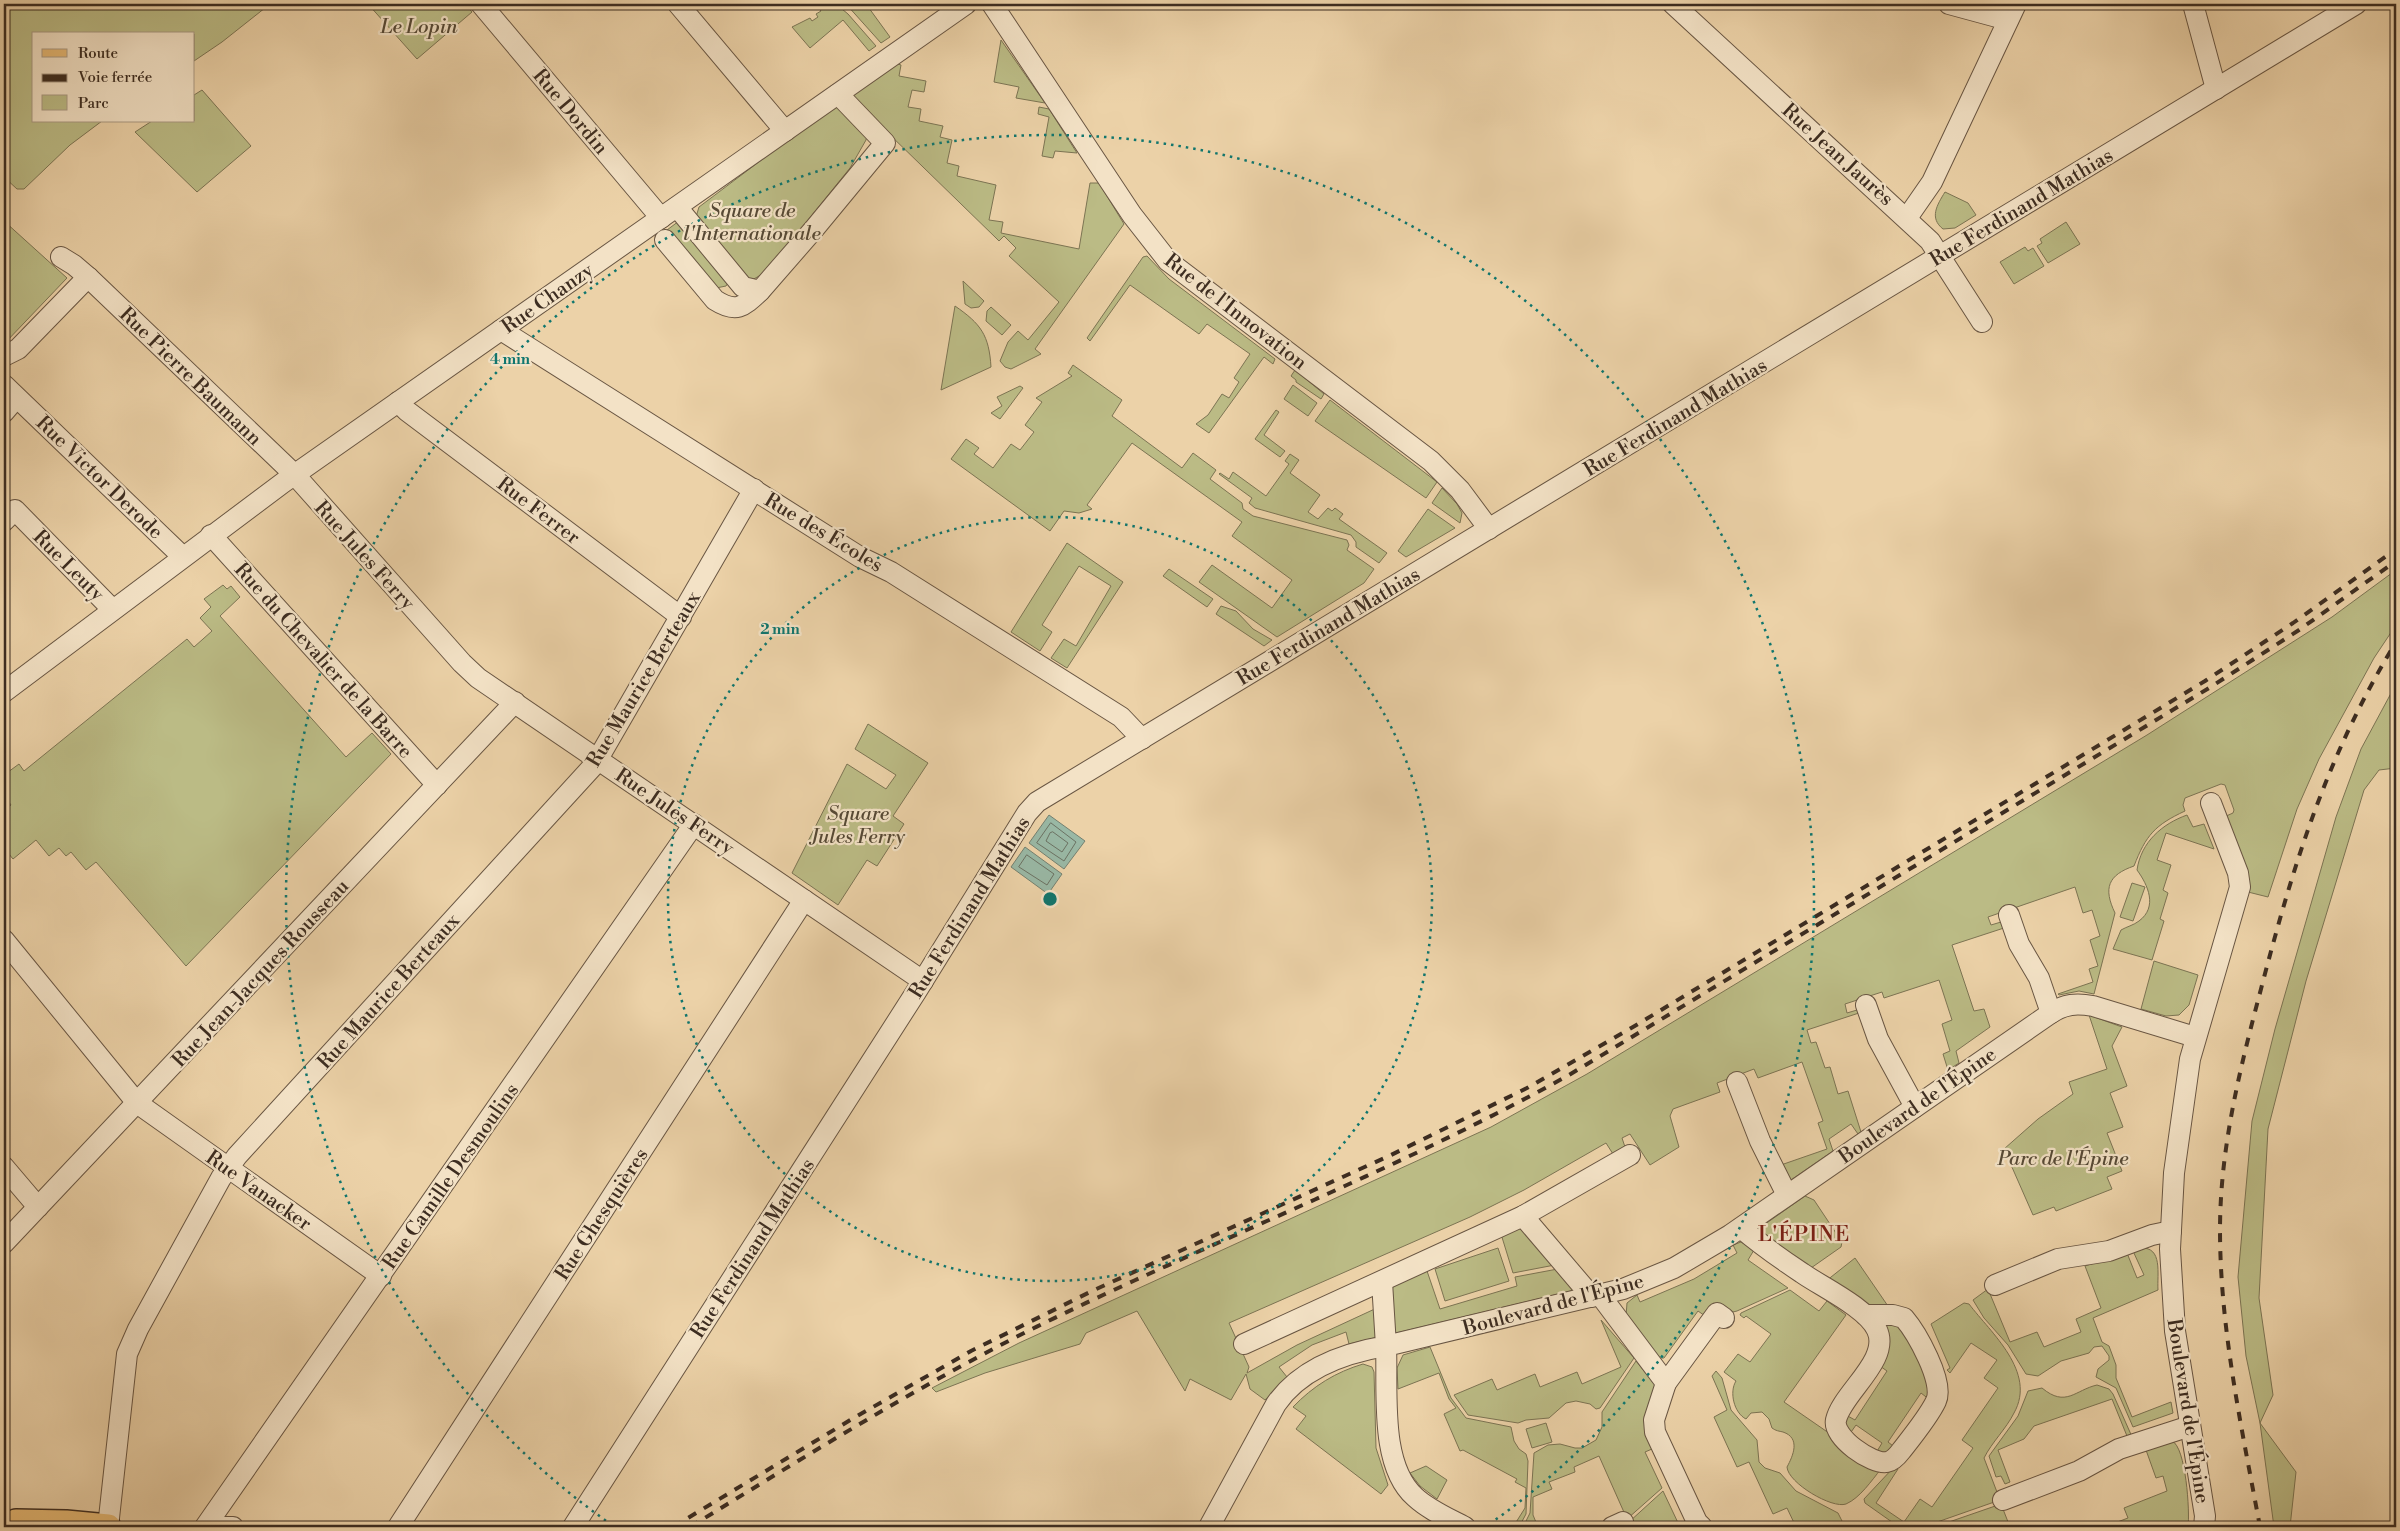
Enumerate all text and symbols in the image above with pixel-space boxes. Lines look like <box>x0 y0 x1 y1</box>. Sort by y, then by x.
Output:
park label: Le Lopin <box>380 15 458 40</box>
legend <box>32 32 195 122</box>
text: Route <box>78 44 118 63</box>
street label: Rue Dordin <box>527 64 613 160</box>
text: Voie ferrée <box>77 68 152 87</box>
text: Parc <box>78 94 109 113</box>
street label: Rue Jean Jaurès <box>1776 98 1898 212</box>
street label: Rue Ferdinand Mathias <box>1925 144 2118 273</box>
park label: Square de l'Internationale <box>683 199 822 247</box>
street label: Rue de l'Innovation <box>1159 249 1312 376</box>
street label: Rue Chanzy <box>497 258 599 340</box>
street label: Rue Pierre Baumann <box>113 303 267 452</box>
text: 4 min <box>490 350 531 369</box>
street label: Rue Ferdinand Mathias <box>1579 354 1772 483</box>
street label: Rue Victor Derode <box>30 411 168 545</box>
street label: Rue Ferrer <box>492 472 585 551</box>
street label: Rue des Écoles <box>759 487 887 578</box>
street label: Rue Jules Ferry <box>308 496 420 616</box>
street label: Rue Leuty <box>27 525 109 607</box>
street label: Rue du Chevalier de la Barre <box>228 558 417 764</box>
street label: Rue Ferdinand Mathias <box>1232 563 1425 692</box>
street label: Rue Maurice Berteaux <box>582 587 707 772</box>
text: 2 min <box>760 620 800 639</box>
street label: Rue Jules Ferry <box>610 763 739 861</box>
park label: Square Jules Ferry <box>809 802 906 850</box>
street label: Rue Ferdinand Mathias <box>904 812 1036 1003</box>
street label: Rue Jean-Jacques Rousseau <box>167 874 355 1073</box>
centre of rings <box>1041 890 1059 908</box>
street label: Rue Maurice Berteaux <box>313 908 466 1075</box>
street label: Boulevard de l'Épine <box>1833 1042 2001 1171</box>
street label: Rue Camille Desmoulins <box>378 1079 525 1275</box>
street label: Rue Ghesquières <box>550 1144 654 1286</box>
street label: Rue Vanacker <box>200 1146 316 1237</box>
park label: Parc de l'Épine <box>1997 1146 2129 1172</box>
street label: Rue Ferdinand Mathias <box>686 1154 821 1344</box>
district label: L'ÉPINE <box>1758 1220 1850 1248</box>
street label: Boulevard de l'Épine <box>1459 1268 1647 1342</box>
street label: Boulevard de l'Épine <box>2160 1316 2215 1505</box>

